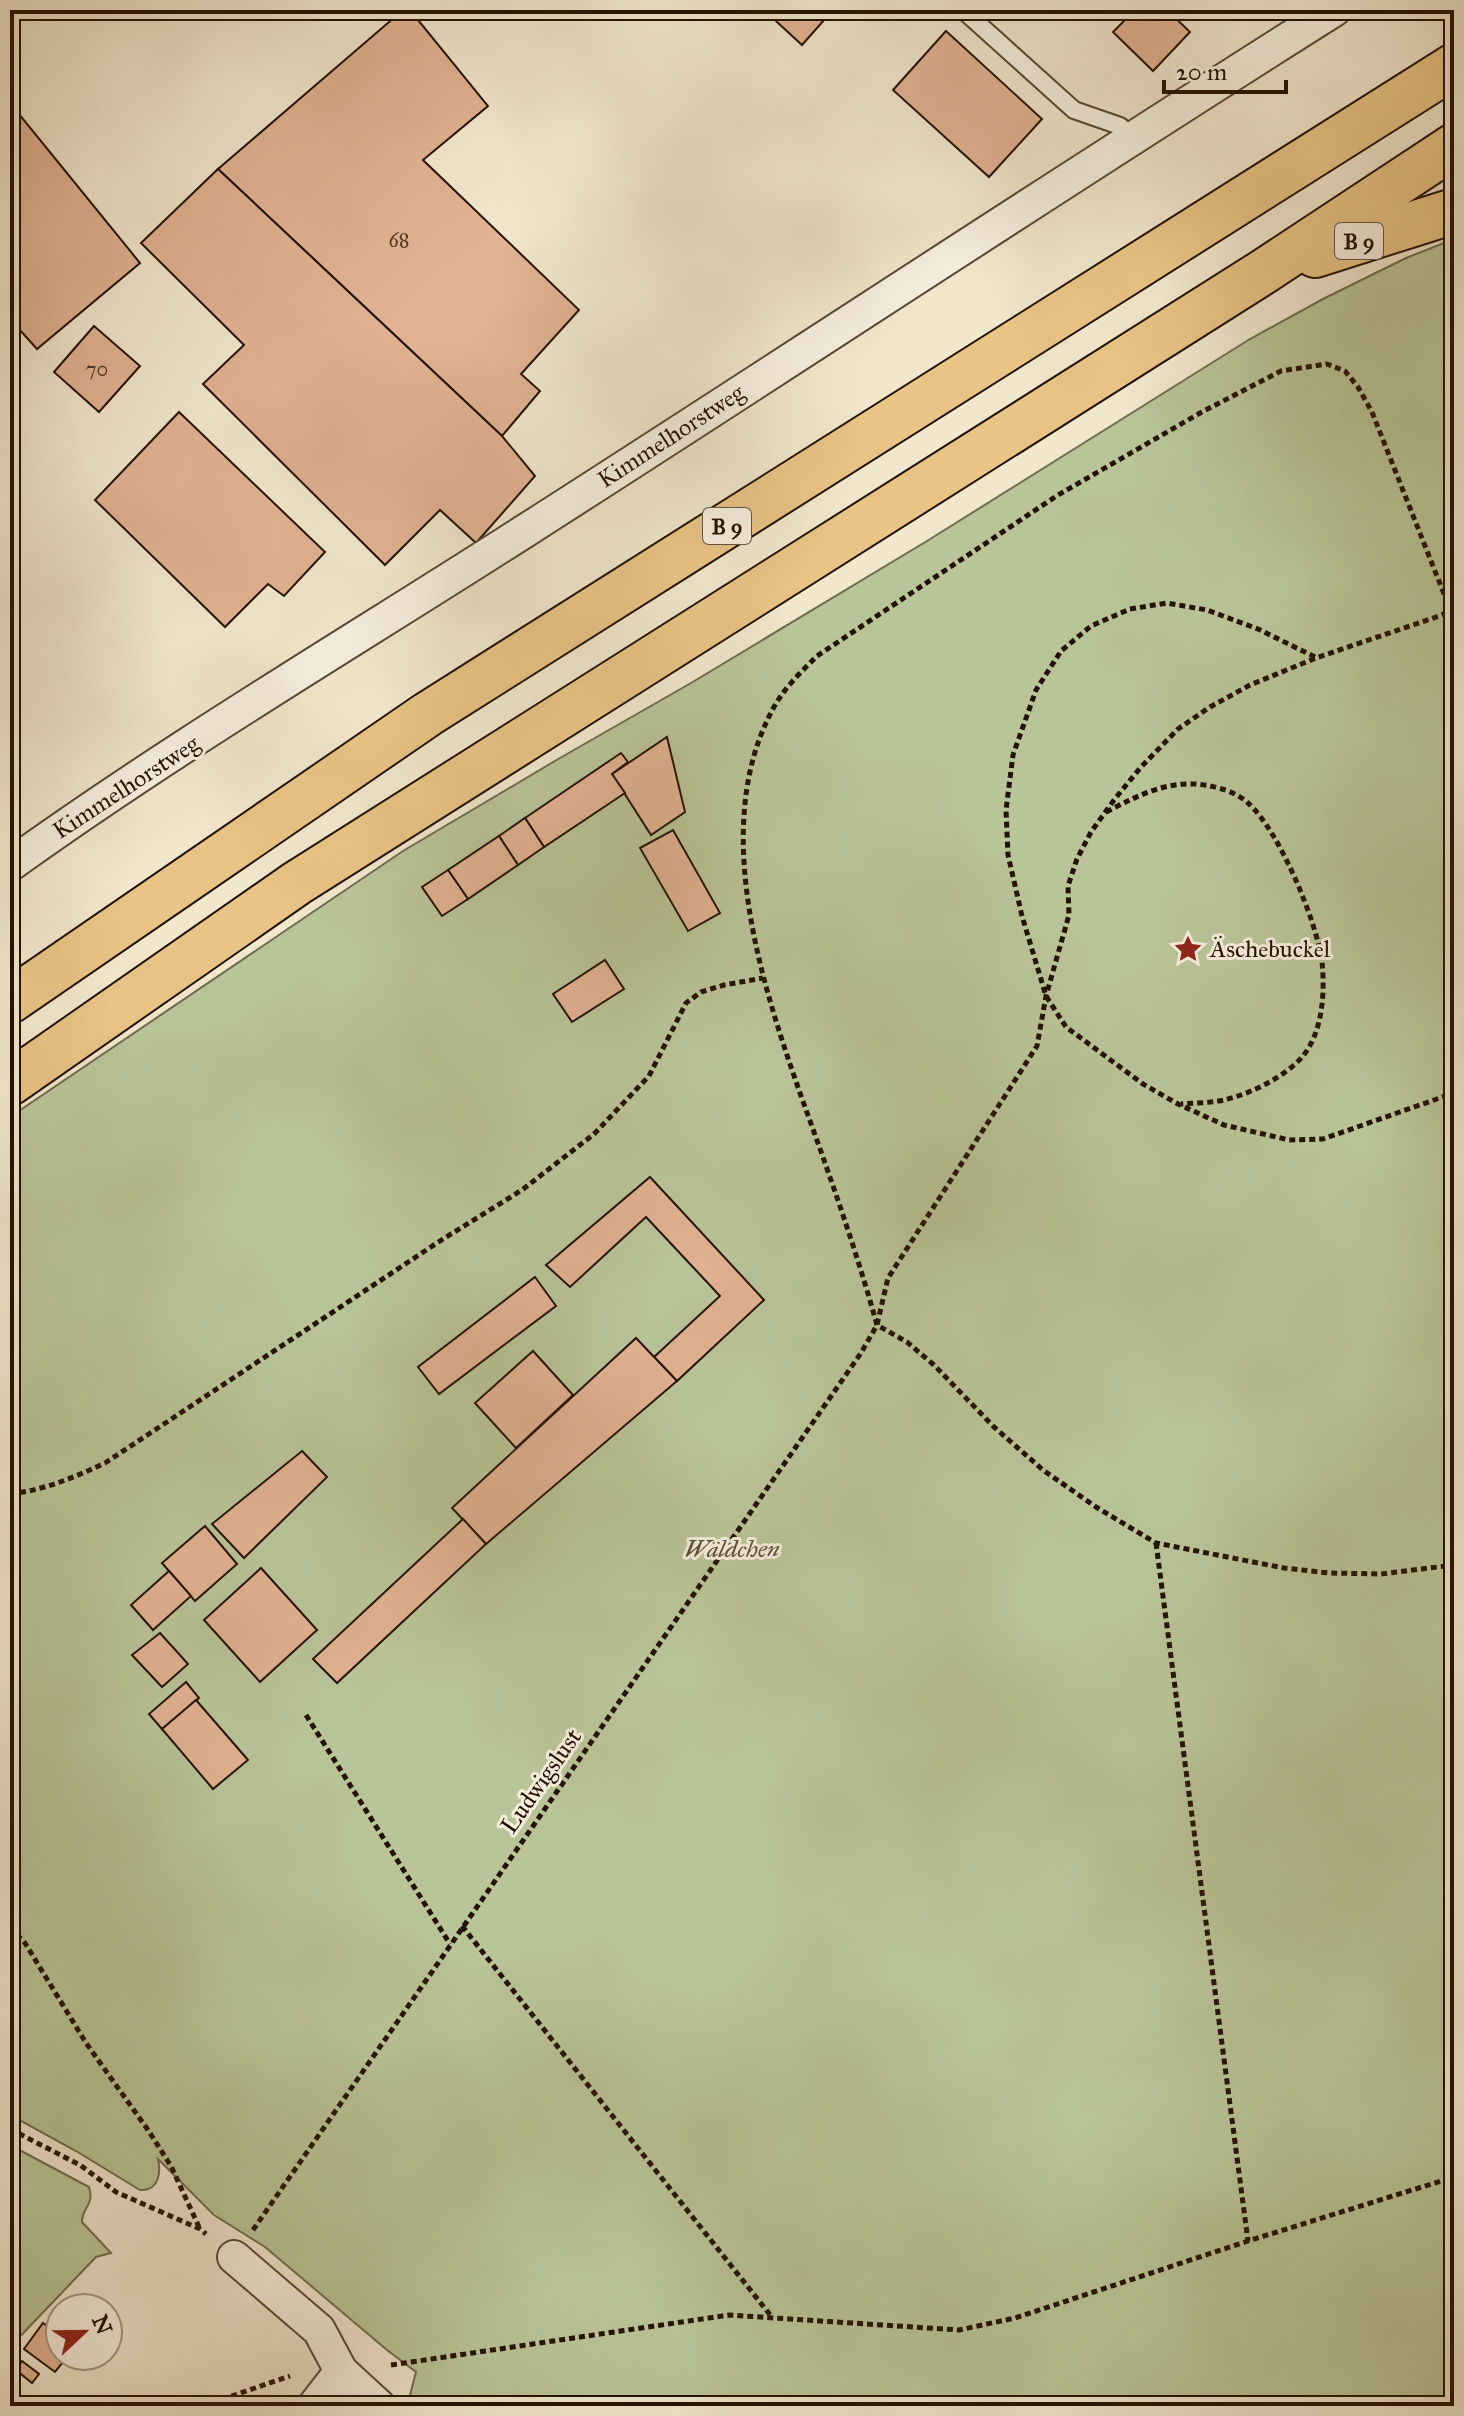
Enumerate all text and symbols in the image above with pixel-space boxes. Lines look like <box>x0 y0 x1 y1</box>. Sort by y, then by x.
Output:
scale bar <box>1164 44 1286 94</box>
text: 20 m <box>1176 57 1227 87</box>
road number: B 9 <box>1335 223 1383 259</box>
house number: 68 <box>389 228 409 252</box>
house number: 70 <box>86 357 108 381</box>
street label: Kimmelhorstweg <box>592 377 751 495</box>
road number: B 9 <box>703 508 751 544</box>
street label: Kimmelhorstweg <box>47 728 206 846</box>
place icon: Äschebuckel <box>1173 934 1203 964</box>
place label: Äschebuckel <box>1209 934 1331 964</box>
park label: Wäldchen <box>685 1534 780 1564</box>
street label: Ludwigslust <box>494 1722 588 1839</box>
north arrow <box>44 2292 124 2372</box>
text: N <box>86 2311 118 2339</box>

